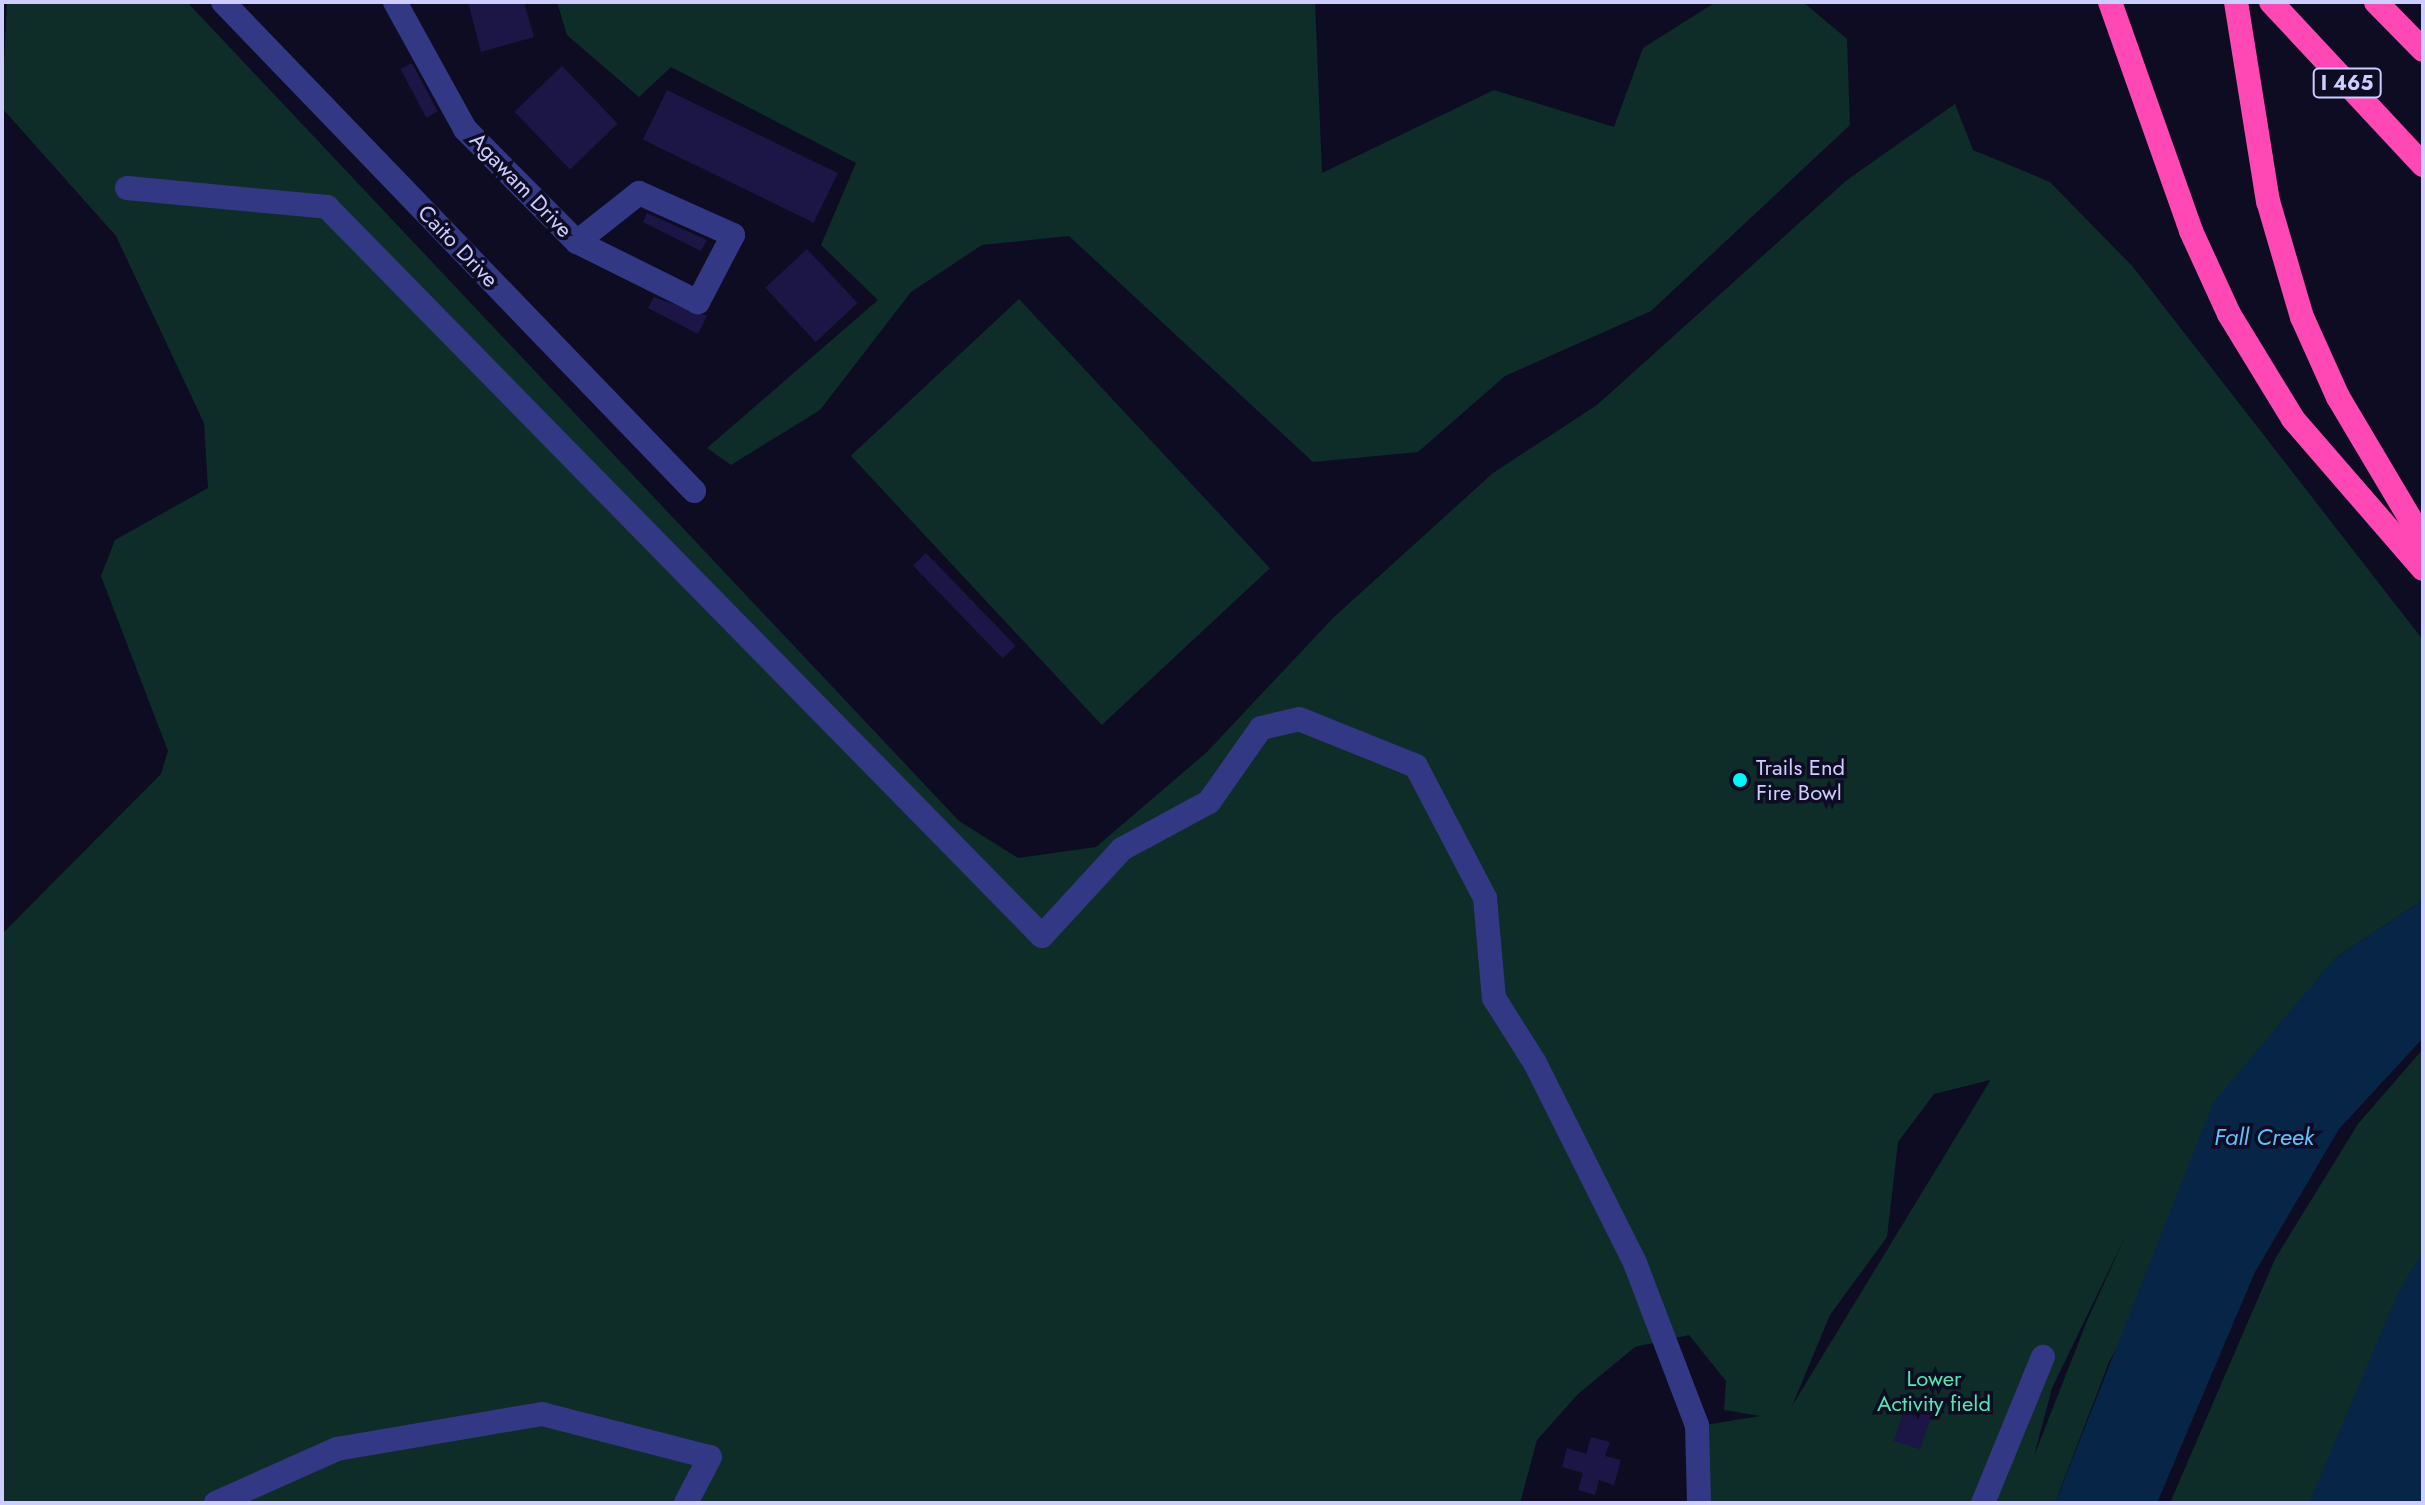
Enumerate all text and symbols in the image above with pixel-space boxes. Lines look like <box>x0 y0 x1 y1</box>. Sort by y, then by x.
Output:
road number: I 465 <box>2311 67 2383 99</box>
street label: Agawam Drive <box>464 127 578 243</box>
street label: Caito Drive <box>412 199 504 293</box>
place label: Trails End Fire Bowl <box>1756 754 1845 806</box>
marker: Trails End Fire Bowl <box>1731 771 1749 789</box>
water label: Fall Creek <box>2214 1123 2314 1151</box>
park label: Lower Activity field <box>1877 1365 1991 1416</box>

